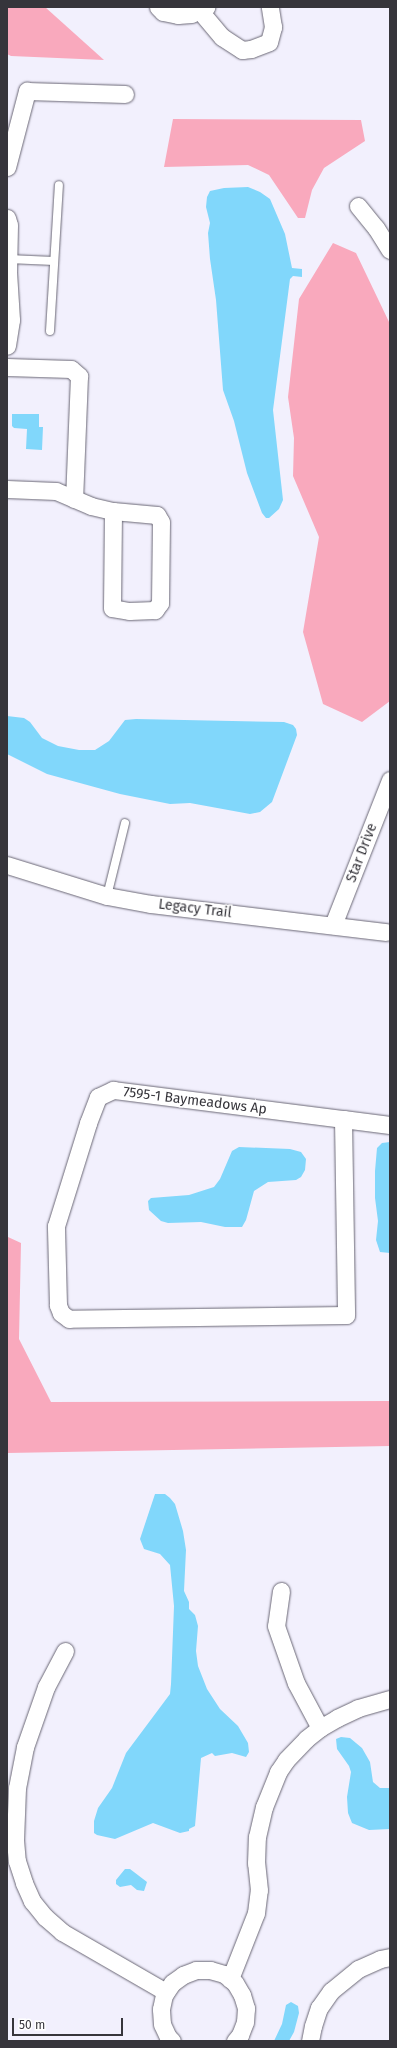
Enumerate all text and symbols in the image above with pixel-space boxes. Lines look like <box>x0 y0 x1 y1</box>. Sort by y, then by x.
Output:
street label: Star Drive <box>343 821 381 885</box>
street label: Legacy Trail <box>157 896 233 922</box>
street label: 7595-1 Baymeadows Ap <box>122 1084 268 1118</box>
scale bar <box>14 2010 125 2036</box>
text: 50 m <box>19 2018 45 2032</box>

